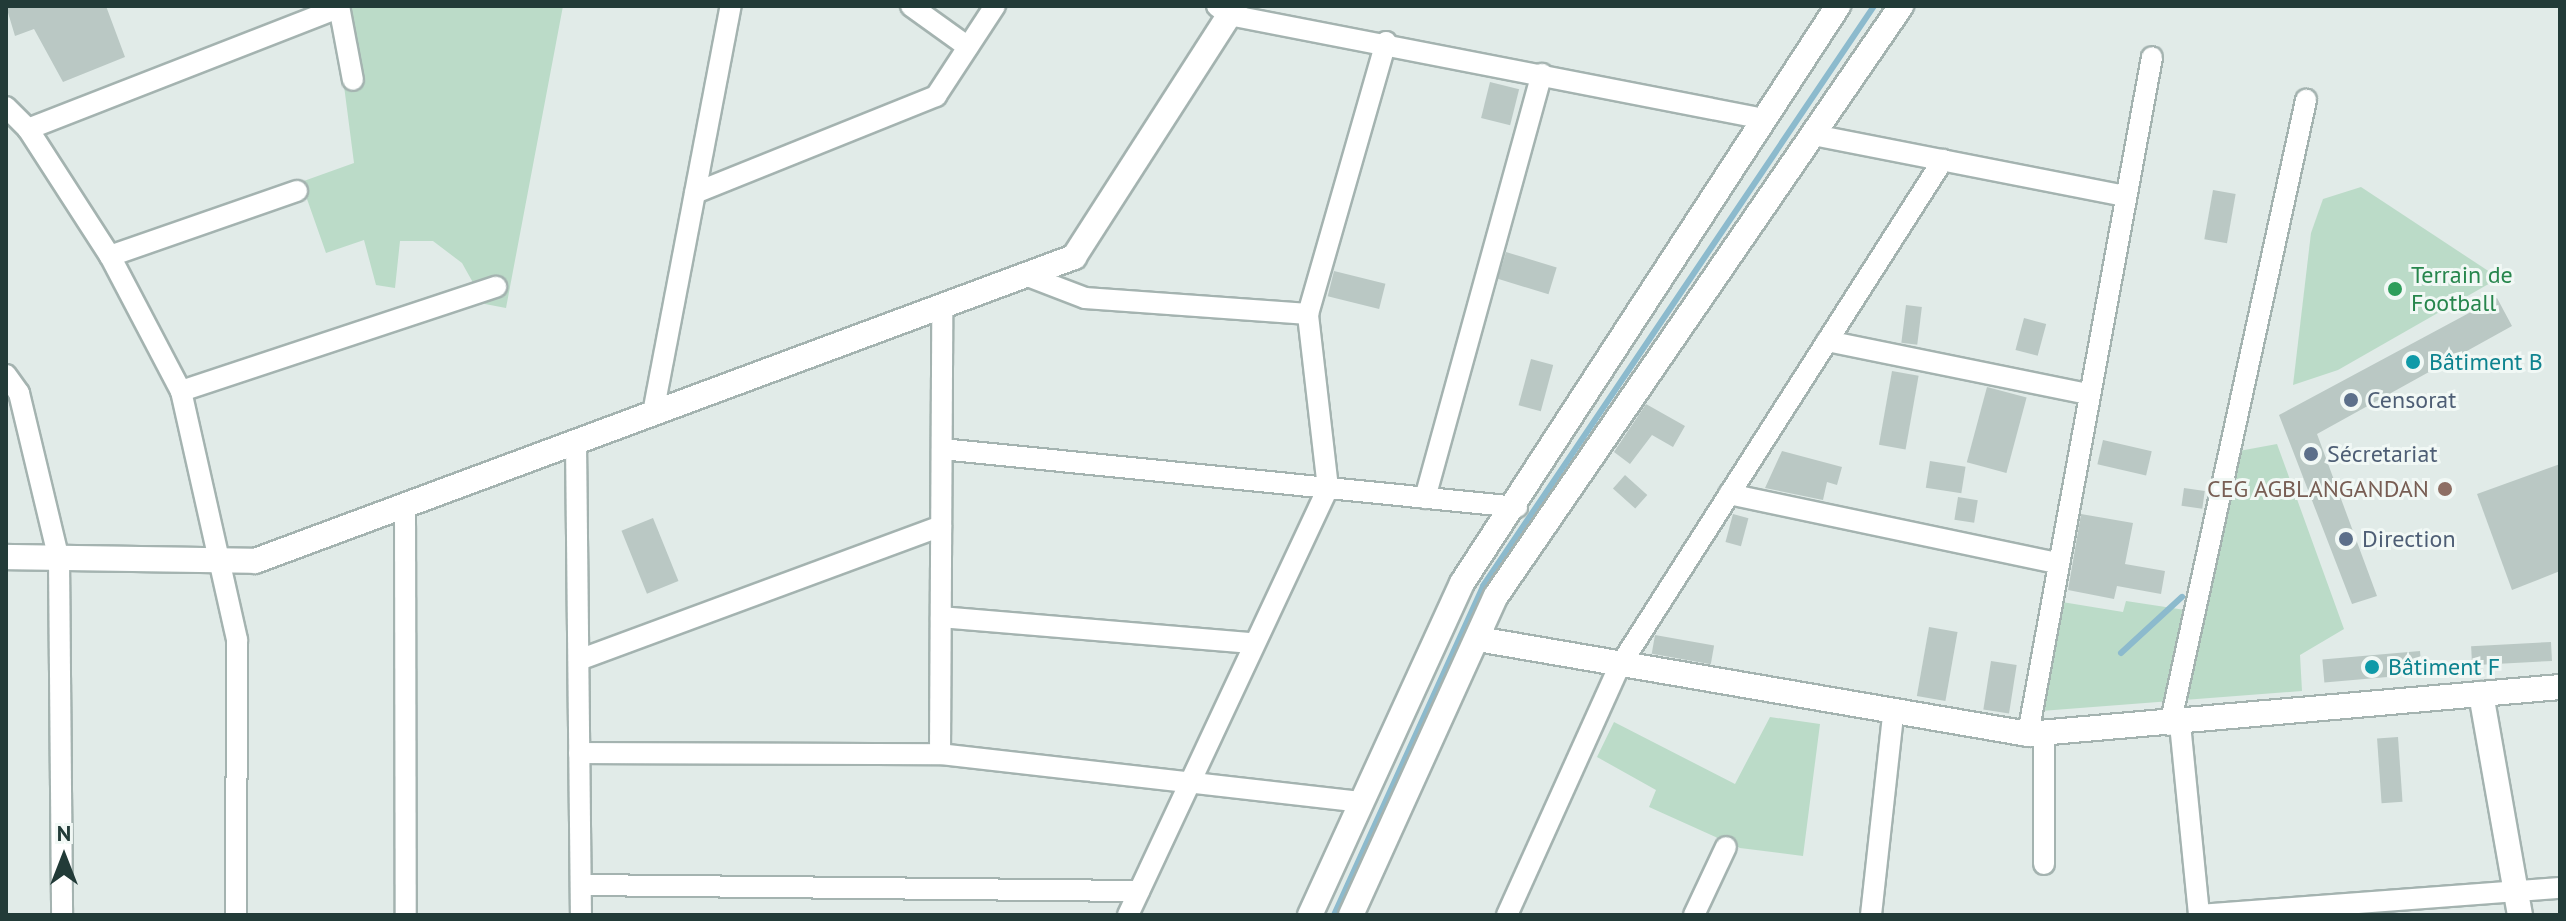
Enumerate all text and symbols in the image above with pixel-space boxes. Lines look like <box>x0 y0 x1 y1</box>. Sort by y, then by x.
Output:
place label: Terrain de Football <box>2411 261 2513 317</box>
marker: Terrain de Football <box>2386 280 2404 298</box>
place label: Bâtiment B <box>2429 348 2543 376</box>
marker: Bâtiment B <box>2404 353 2422 371</box>
place label: Censorat <box>2367 386 2456 414</box>
marker: Censorat <box>2342 391 2360 409</box>
place label: Sécretariat <box>2327 440 2438 468</box>
marker: Sécretariat <box>2302 445 2320 463</box>
place label: CEG AGBLANGANDAN <box>2206 475 2429 503</box>
marker: CEG AGBLANGANDAN <box>2436 480 2454 498</box>
place label: Direction <box>2362 525 2456 553</box>
marker: Direction <box>2337 530 2355 548</box>
place label: Bâtiment F <box>2388 653 2500 681</box>
marker: Bâtiment F <box>2363 658 2381 676</box>
north arrow <box>24 817 104 897</box>
text: N <box>57 819 71 847</box>

